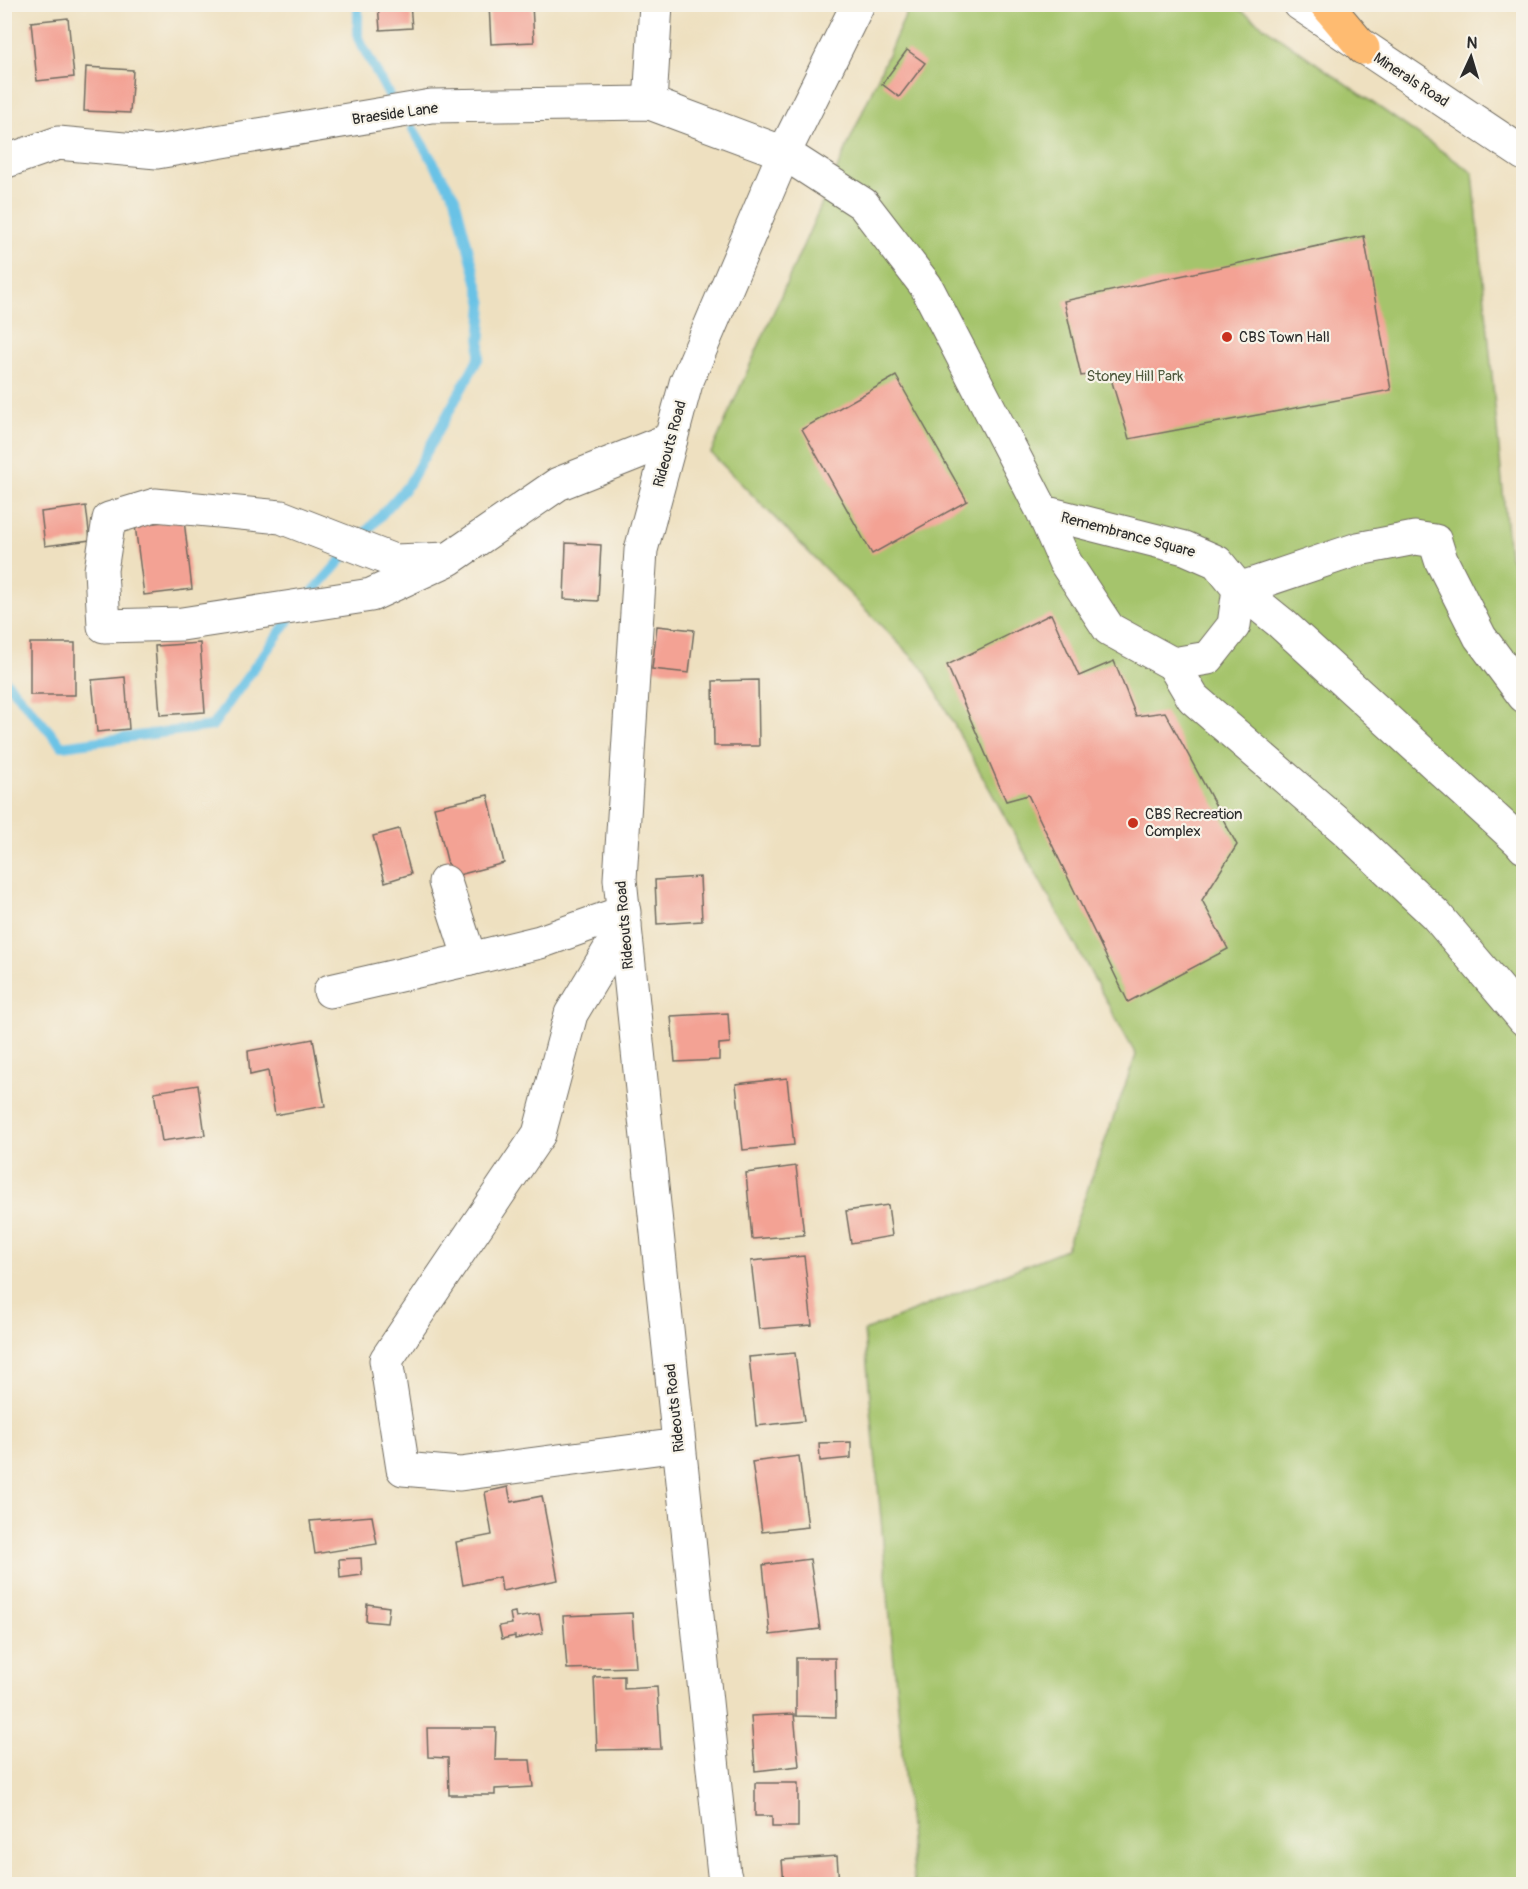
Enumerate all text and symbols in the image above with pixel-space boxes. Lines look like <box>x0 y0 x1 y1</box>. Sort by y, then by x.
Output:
north arrow <box>1441 27 1501 87</box>
text: N <box>1466 33 1478 53</box>
street label: Minerals Road <box>1370 49 1452 111</box>
street label: Braeside Lane <box>351 98 440 129</box>
place label: CBS Town Hall <box>1239 328 1330 347</box>
marker: CBS Town Hall <box>1220 330 1234 344</box>
park label: Stoney Hill Park <box>1086 367 1184 386</box>
street label: Rideouts Road <box>649 399 691 489</box>
street label: Remembrance Square <box>1059 508 1198 562</box>
place label: CBS Recreation Complex <box>1145 805 1243 841</box>
marker: CBS Recreation Complex <box>1126 816 1140 830</box>
street label: Rideouts Road <box>612 880 638 970</box>
street label: Rideouts Road <box>661 1363 689 1453</box>

